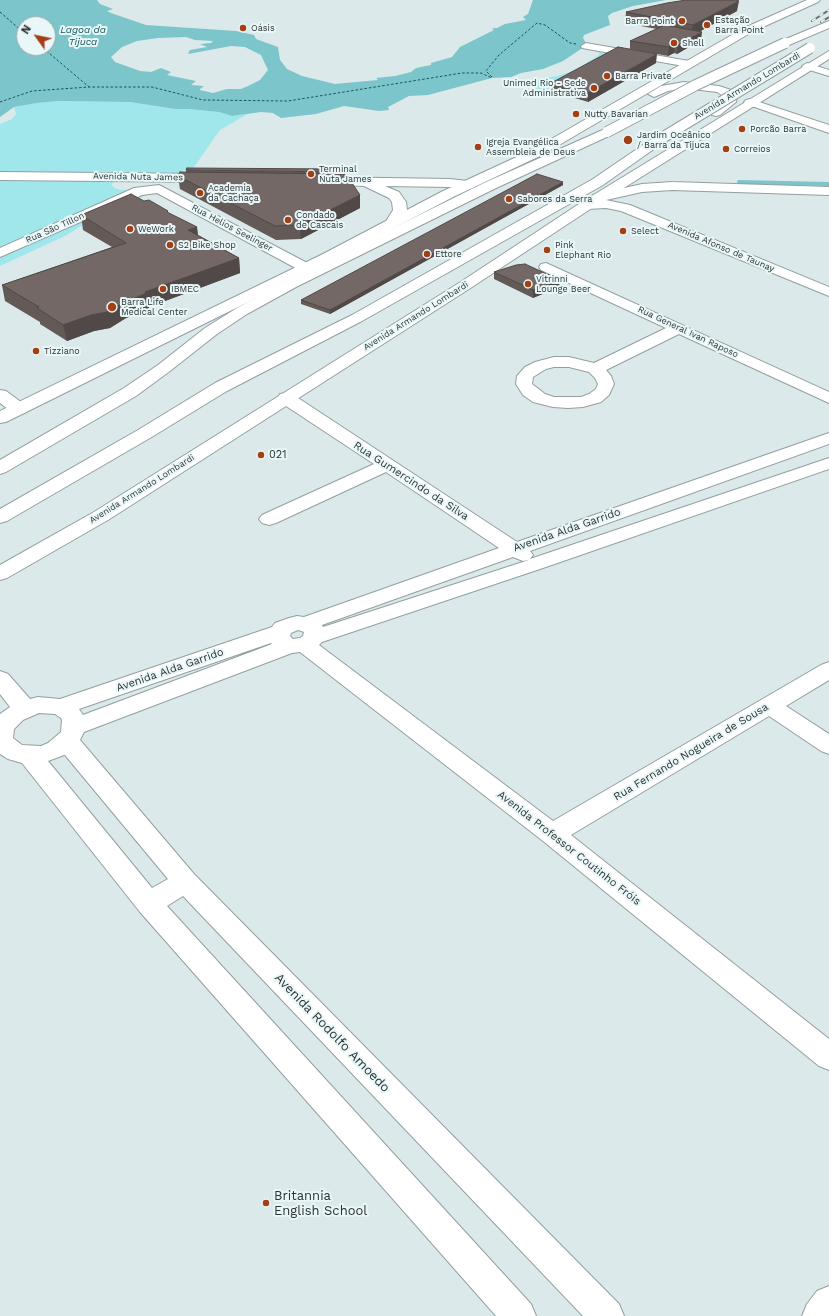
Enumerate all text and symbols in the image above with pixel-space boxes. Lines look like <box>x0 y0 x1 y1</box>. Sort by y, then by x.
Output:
place label: Estação Barra Point <box>715 15 764 36</box>
north arrow <box>16 16 56 56</box>
place label: Barra Point <box>625 16 674 26</box>
marker: Barra Point <box>677 16 687 26</box>
marker: Estação Barra Point <box>702 20 712 30</box>
text: N <box>19 23 34 37</box>
marker: Oásis <box>238 23 248 33</box>
place label: Oásis <box>251 23 275 33</box>
water label: Lagoa da Tijuca <box>60 24 106 48</box>
marker: Shell <box>669 38 679 48</box>
place label: Shell <box>682 38 704 48</box>
street label: Avenida Armando Lombardi <box>692 50 802 122</box>
marker: Barra Private <box>602 71 612 81</box>
place label: Barra Private <box>615 71 671 81</box>
place label: Unimed Rio - Sede Administrativa <box>503 78 586 99</box>
marker: Unimed Rio - Sede Administrativa <box>589 83 599 93</box>
marker: Nutty Bavarian <box>571 109 581 119</box>
place label: Nutty Bavarian <box>584 109 648 119</box>
marker: Porcão Barra <box>737 124 747 134</box>
place label: Porcão Barra <box>750 124 806 134</box>
place label: Jardim Oceânico / Barra da Tijuca <box>637 130 711 151</box>
marker: Jardim Oceânico / Barra da Tijuca <box>622 134 634 146</box>
place label: Igreja Evangélica Assembleia de Deus <box>486 137 575 158</box>
marker: Igreja Evangélica Assembleia de Deus <box>473 142 483 152</box>
marker: Correios <box>721 144 731 154</box>
place label: Correios <box>734 144 771 154</box>
place label: Terminal Nuta James <box>319 164 372 185</box>
marker: Terminal Nuta James <box>306 169 316 179</box>
street label: Avenida Nuta James <box>93 171 183 183</box>
place label: Academia da Cachaça <box>208 183 259 204</box>
marker: Academia da Cachaça <box>195 188 205 198</box>
marker: Sabores da Serra <box>504 194 514 204</box>
place label: Sabores da Serra <box>517 194 592 204</box>
street label: Rua Helios Seelinger <box>190 202 274 254</box>
street label: Rua São Tillon <box>24 210 86 246</box>
place label: Condado de Cascais <box>296 210 343 231</box>
marker: Condado de Cascais <box>283 215 293 225</box>
street label: Avenida Afonso de Taunay <box>666 220 776 274</box>
marker: WeWork <box>125 224 135 234</box>
place label: WeWork <box>138 224 174 234</box>
marker: Select <box>618 226 628 236</box>
place label: Select <box>631 226 659 236</box>
marker: S2 Bike Shop <box>165 240 175 250</box>
place label: S2 Bike Shop <box>178 240 236 250</box>
place label: Pink Elephant Rio <box>555 240 611 261</box>
marker: Pink Elephant Rio <box>542 245 552 255</box>
marker: Ettore <box>422 249 432 259</box>
place label: Ettore <box>435 249 462 259</box>
place label: Vitrinni Lounge Beer <box>536 274 591 295</box>
street label: Avenida Armando Lombardi <box>362 279 470 353</box>
marker: Vitrinni Lounge Beer <box>523 279 533 289</box>
marker: IBMEC <box>158 284 168 294</box>
place label: IBMEC <box>171 284 199 294</box>
place label: Barra Life Medical Center <box>121 297 187 318</box>
marker: Barra Life Medical Center <box>106 301 118 313</box>
street label: Rua General Ivan Raposo <box>636 304 740 360</box>
marker: Tizziano <box>31 346 41 356</box>
place label: Tizziano <box>44 346 80 356</box>
street label: Rua Gumercindo da Silva <box>351 439 471 523</box>
place label: 021 <box>269 448 287 462</box>
marker: 021 <box>256 450 266 460</box>
street label: Avenida Armando Lombardi <box>88 452 196 526</box>
street label: Avenida Alda Garrido <box>512 505 622 555</box>
street label: Avenida Alda Garrido <box>115 645 225 695</box>
street label: Rua Fernando Nogueira de Sousa <box>611 700 771 804</box>
street label: Avenida Professor Coutinho Fróis <box>495 788 643 908</box>
street label: Avenida Rodolfo Amoedo <box>271 970 393 1096</box>
place label: Britannia English School <box>274 1188 367 1219</box>
marker: Britannia English School <box>261 1198 271 1208</box>

